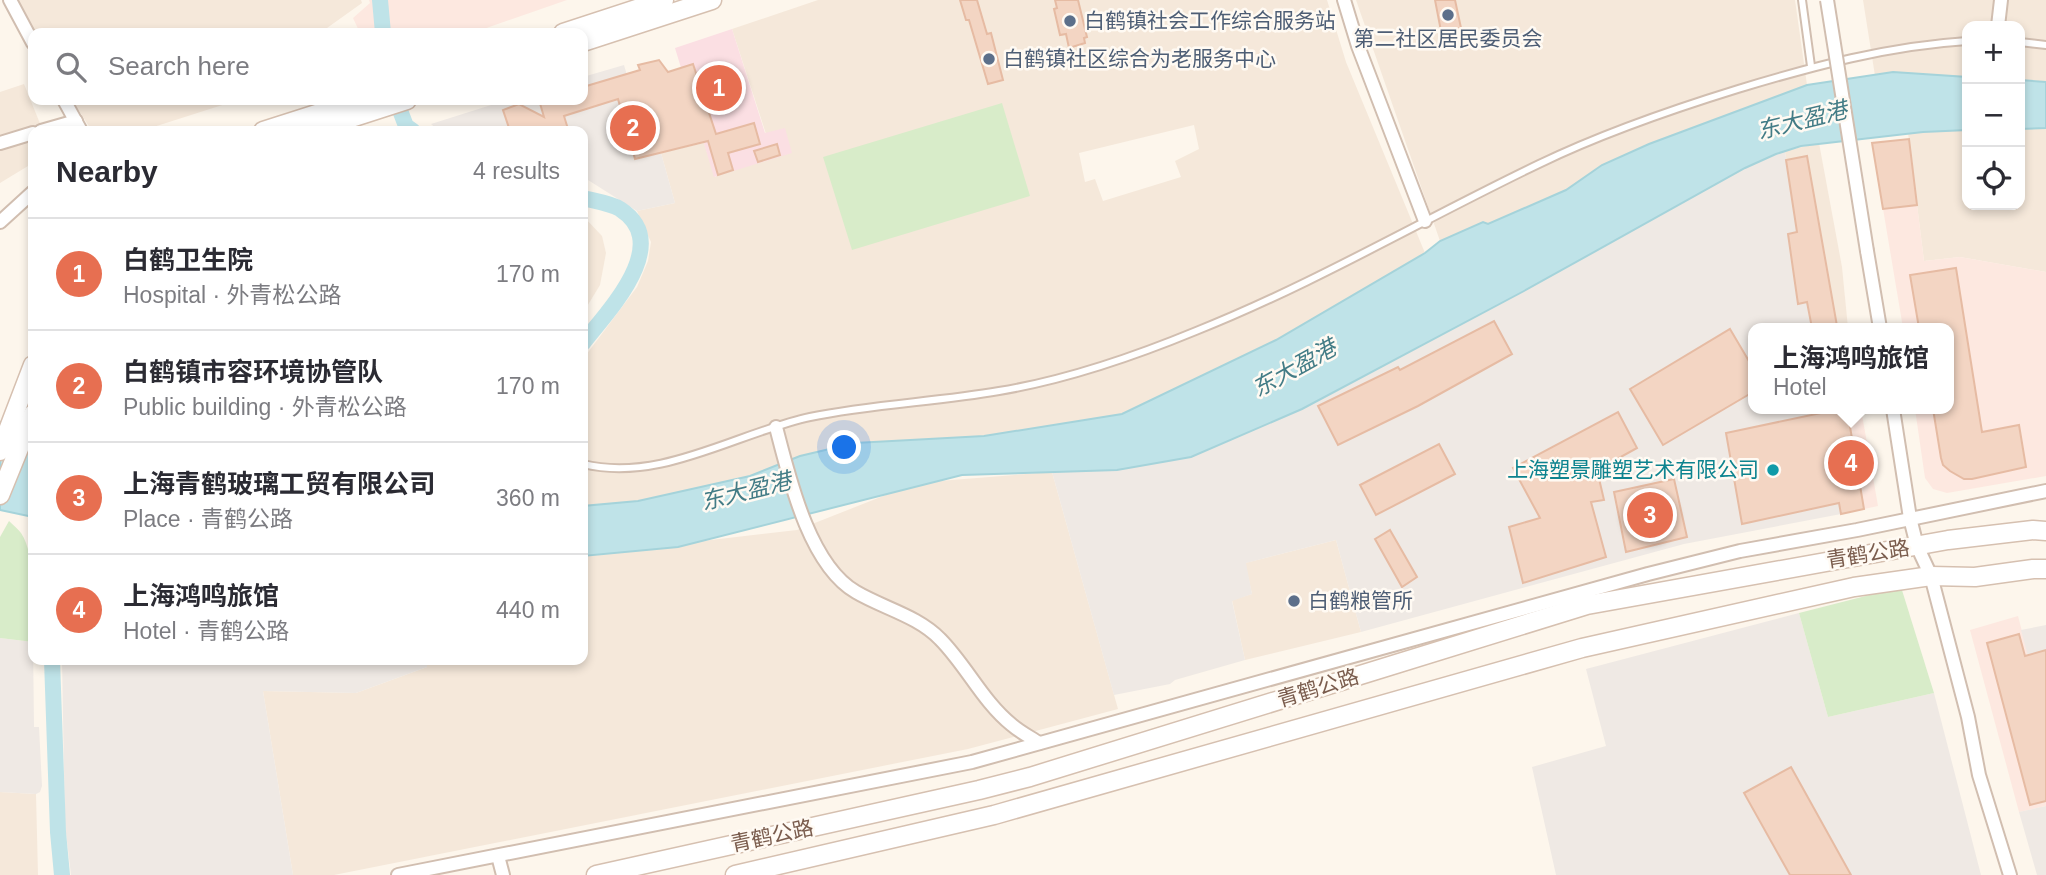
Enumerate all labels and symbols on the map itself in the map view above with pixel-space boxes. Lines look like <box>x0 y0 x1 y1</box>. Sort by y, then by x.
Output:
marker: 第二社区居民委员会 <box>1440 7 1456 23</box>
place label: 白鹤镇社会工作综合服务站 <box>1084 9 1336 32</box>
marker: 白鹤镇社会工作综合服务站 <box>1062 13 1078 29</box>
place label: 第二社区居民委员会 <box>1354 27 1543 50</box>
place label: 白鹤镇社区综合为老服务中心 <box>1003 47 1276 70</box>
marker: 白鹤镇社区综合为老服务中心 <box>981 51 997 67</box>
pin: 1 <box>696 62 742 114</box>
water label: 东大盈港 <box>1754 96 1853 144</box>
pin: 2 <box>610 102 656 154</box>
water label: 东大盈港 <box>1247 333 1343 402</box>
your location <box>827 430 861 464</box>
pin: 4 <box>1828 437 1874 489</box>
place label: 上海塑景雕塑艺术有限公司 <box>1507 458 1759 481</box>
marker: 上海塑景雕塑艺术有限公司 <box>1765 462 1781 478</box>
water label: 东大盈港 <box>698 467 797 515</box>
pin: 3 <box>1627 489 1673 541</box>
street label: 青鹤公路 <box>1825 536 1911 571</box>
place label: 白鹤粮管所 <box>1308 589 1413 612</box>
marker: 白鹤粮管所 <box>1286 593 1302 609</box>
street label: 青鹤公路 <box>1274 664 1361 711</box>
street label: 青鹤公路 <box>728 816 815 855</box>

